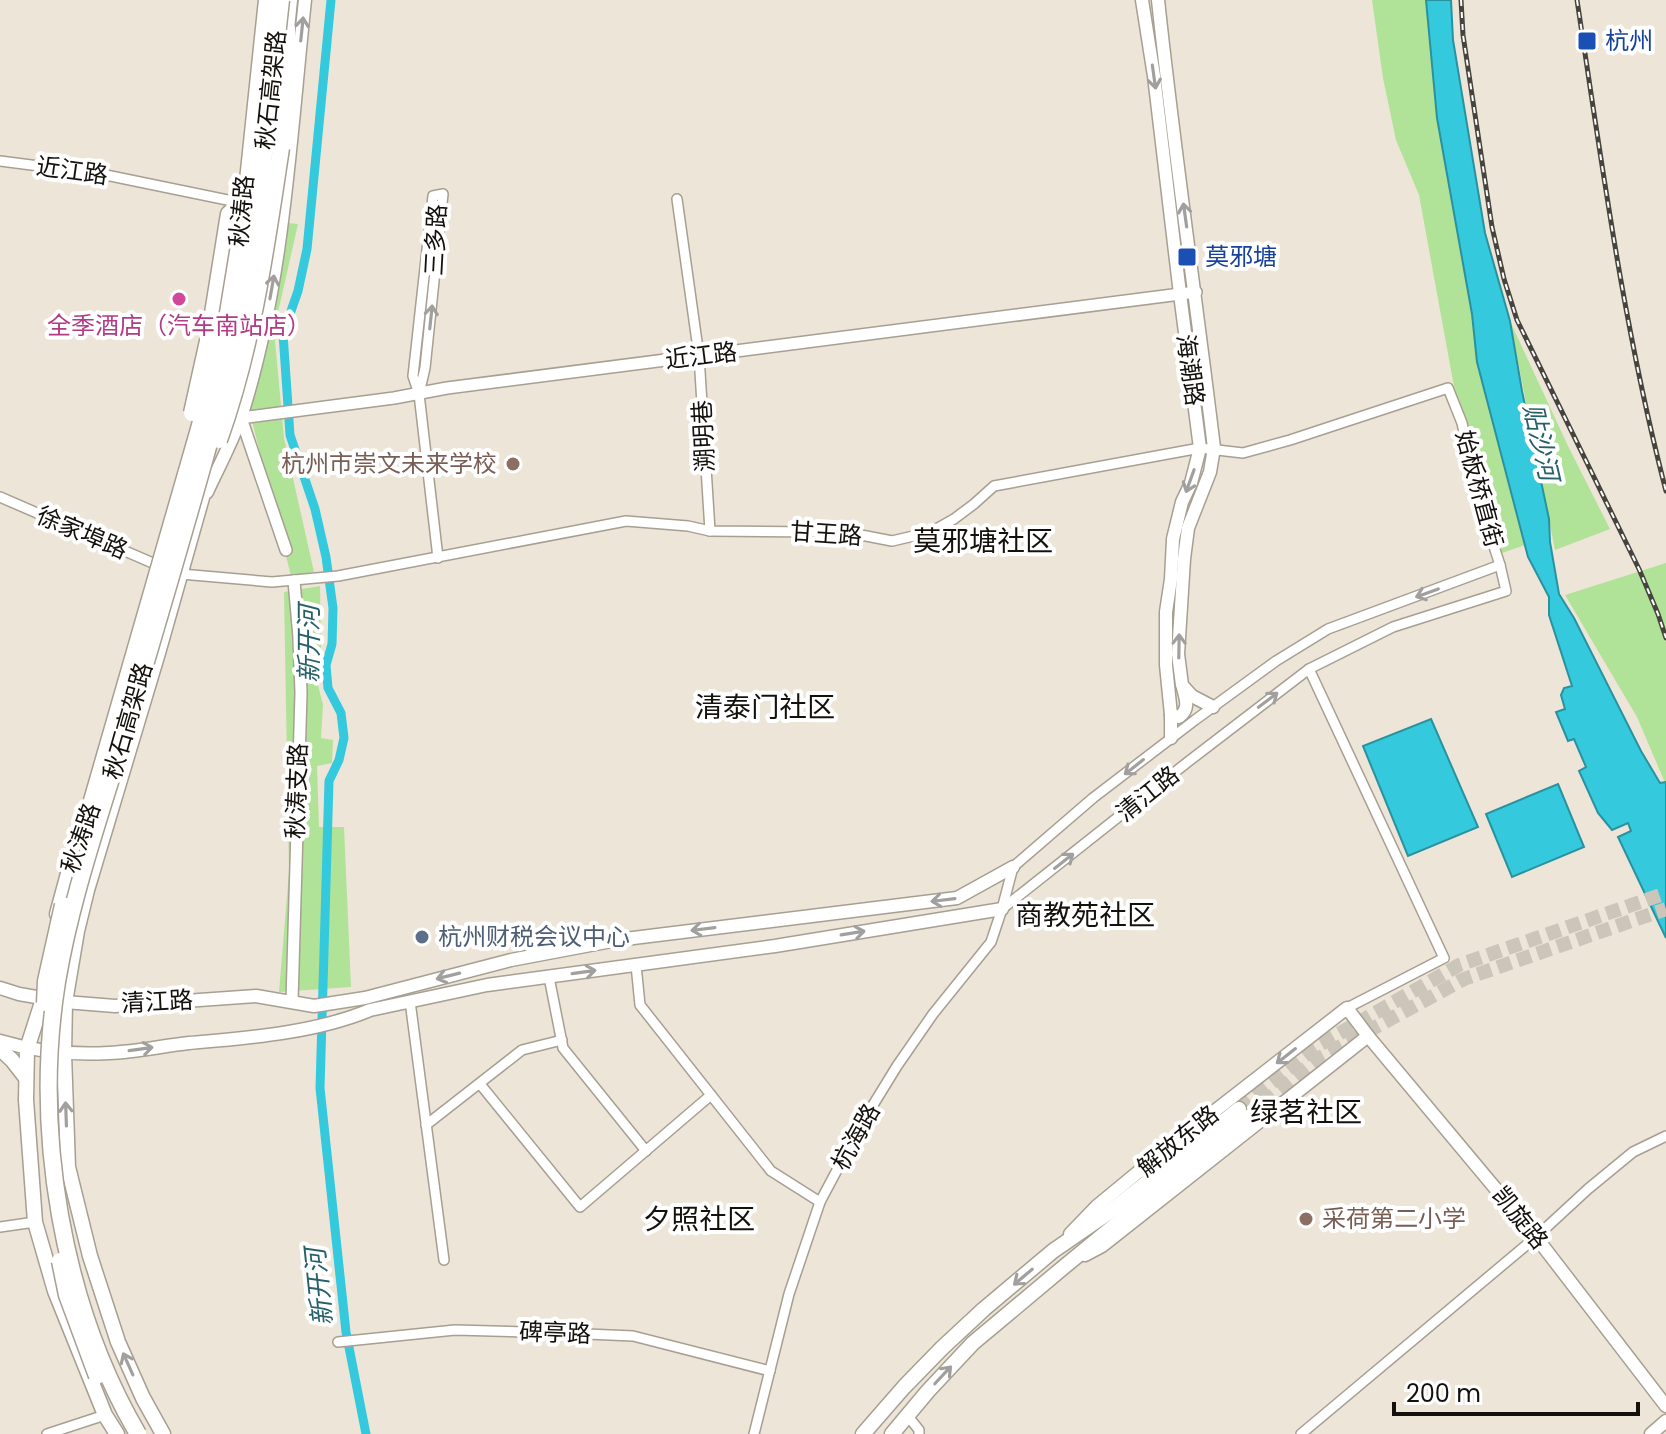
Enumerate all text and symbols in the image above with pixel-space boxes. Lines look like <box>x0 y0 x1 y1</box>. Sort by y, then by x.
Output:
one-way arrow <box>295 16 310 43</box>
place label: 杭州 <box>1605 24 1653 57</box>
street label: 秋石高架路 <box>248 29 293 151</box>
marker: 杭州 <box>1576 30 1598 52</box>
one-way arrow <box>1147 64 1162 89</box>
street label: 近江路 <box>34 149 110 192</box>
street label: 秋涛路 <box>222 174 261 248</box>
one-way arrow <box>1177 202 1192 228</box>
street label: 三多路 <box>417 203 454 277</box>
place label: 莫邪塘 <box>1205 240 1277 273</box>
marker: 莫邪塘 <box>1176 246 1198 268</box>
one-way arrow <box>266 275 281 301</box>
marker: 全季酒店（汽车南站店） <box>170 290 188 308</box>
one-way arrow <box>423 304 438 331</box>
place label: 全季酒店（汽车南站店） <box>47 309 311 342</box>
street label: 海潮路 <box>1169 332 1212 408</box>
street label: 近江路 <box>663 335 739 376</box>
street label: 溯明巷 <box>685 399 722 473</box>
water label: 贴沙河 <box>1515 400 1568 489</box>
street label: 始板桥直街 <box>1448 427 1511 551</box>
place label: 杭州市崇文未来学校 <box>281 447 497 480</box>
marker: 杭州市崇文未来学校 <box>504 455 522 473</box>
one-way arrow <box>1182 468 1197 493</box>
street label: 徐家埠路 <box>32 499 133 566</box>
street label: 甘王路 <box>789 515 863 552</box>
district label: 莫邪塘社区 <box>913 522 1053 561</box>
one-way arrow <box>1415 586 1440 601</box>
water label: 新开河 <box>291 600 327 683</box>
one-way arrow <box>1172 633 1187 659</box>
street label: 秋石高架路 <box>95 659 160 783</box>
district label: 清泰门社区 <box>695 688 835 727</box>
one-way arrow <box>1257 692 1278 709</box>
street label: 秋涛支路 <box>278 742 315 840</box>
street label: 清江路 <box>1109 758 1186 829</box>
one-way arrow <box>1124 758 1145 775</box>
street label: 秋涛路 <box>53 798 108 877</box>
one-way arrow <box>1053 852 1074 870</box>
one-way arrow <box>930 892 957 907</box>
district label: 商教苑社区 <box>1015 896 1155 935</box>
place label: 杭州财税会议中心 <box>438 920 630 953</box>
one-way arrow <box>691 922 716 937</box>
one-way arrow <box>839 925 865 940</box>
marker: 杭州财税会议中心 <box>413 928 431 946</box>
one-way arrow <box>571 964 596 979</box>
one-way arrow <box>435 969 461 984</box>
street label: 清江路 <box>120 983 194 1020</box>
one-way arrow <box>128 1041 154 1056</box>
one-way arrow <box>1276 1047 1297 1065</box>
district label: 绿茗社区 <box>1250 1093 1362 1132</box>
street label: 杭海路 <box>824 1097 887 1176</box>
street label: 解放东路 <box>1130 1098 1225 1184</box>
one-way arrow <box>59 1101 74 1128</box>
street label: 凯旋路 <box>1485 1179 1556 1256</box>
district label: 夕照社区 <box>643 1200 755 1239</box>
place label: 采荷第二小学 <box>1322 1202 1466 1235</box>
marker: 采荷第二小学 <box>1297 1210 1315 1228</box>
water label: 新开河 <box>297 1241 341 1328</box>
one-way arrow <box>1013 1268 1033 1286</box>
street label: 碑亭路 <box>518 1315 592 1350</box>
one-way arrow <box>120 1353 135 1377</box>
one-way arrow <box>933 1366 952 1385</box>
scale bar <box>1394 1366 1638 1416</box>
text: 200 m <box>1406 1377 1481 1410</box>

